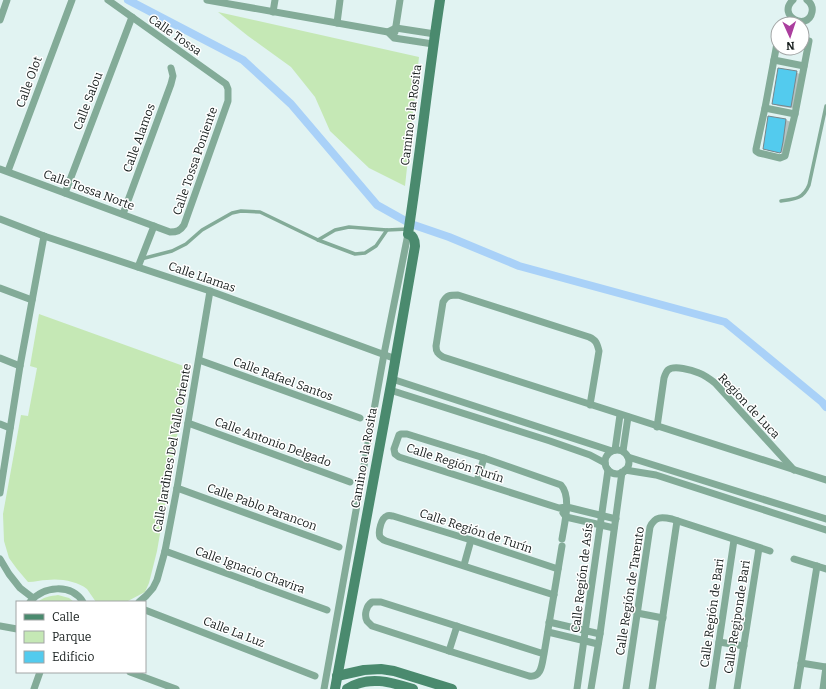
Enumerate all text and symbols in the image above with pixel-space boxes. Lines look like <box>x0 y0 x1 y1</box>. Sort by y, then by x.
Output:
street label: Calle Tossa <box>146 12 204 59</box>
north arrow <box>770 16 810 56</box>
text: N <box>785 39 795 52</box>
street label: Calle Olot <box>13 54 45 110</box>
street label: Camino a la Rosita <box>398 63 424 166</box>
street label: Calle Salou <box>70 69 106 132</box>
street label: Calle Alamos <box>120 101 158 174</box>
street label: Calle Tossa Poniente <box>170 105 220 217</box>
street label: Calle Tossa Norte <box>42 167 136 213</box>
street label: Calle Llamas <box>167 259 238 295</box>
street label: Calle Rafael Santos <box>231 354 335 404</box>
street label: Calle Jardines Del Valle Oriente <box>150 362 194 534</box>
street label: Region de Luca <box>715 371 783 442</box>
street label: Camino a la Rosita <box>348 406 380 509</box>
street label: Calle Antonio Delgado <box>213 414 333 470</box>
street label: Calle Región Turín <box>404 441 506 485</box>
street label: Calle Pablo Parancon <box>205 481 319 534</box>
street label: Calle Región de Turín <box>418 506 535 556</box>
street label: Calle Región de Asís <box>568 522 596 634</box>
street label: Calle Región de Tarento <box>613 525 647 656</box>
street label: Calle Ignacio Chavira <box>193 544 307 597</box>
street label: Calle Región de Bari <box>697 557 727 668</box>
street label: Calle Regiponde Bari <box>721 559 753 675</box>
legend <box>16 601 146 673</box>
text: Calle <box>52 610 80 624</box>
street label: Calle La Luz <box>201 614 267 650</box>
text: Parque <box>52 630 91 644</box>
text: Edificio <box>52 650 94 664</box>

